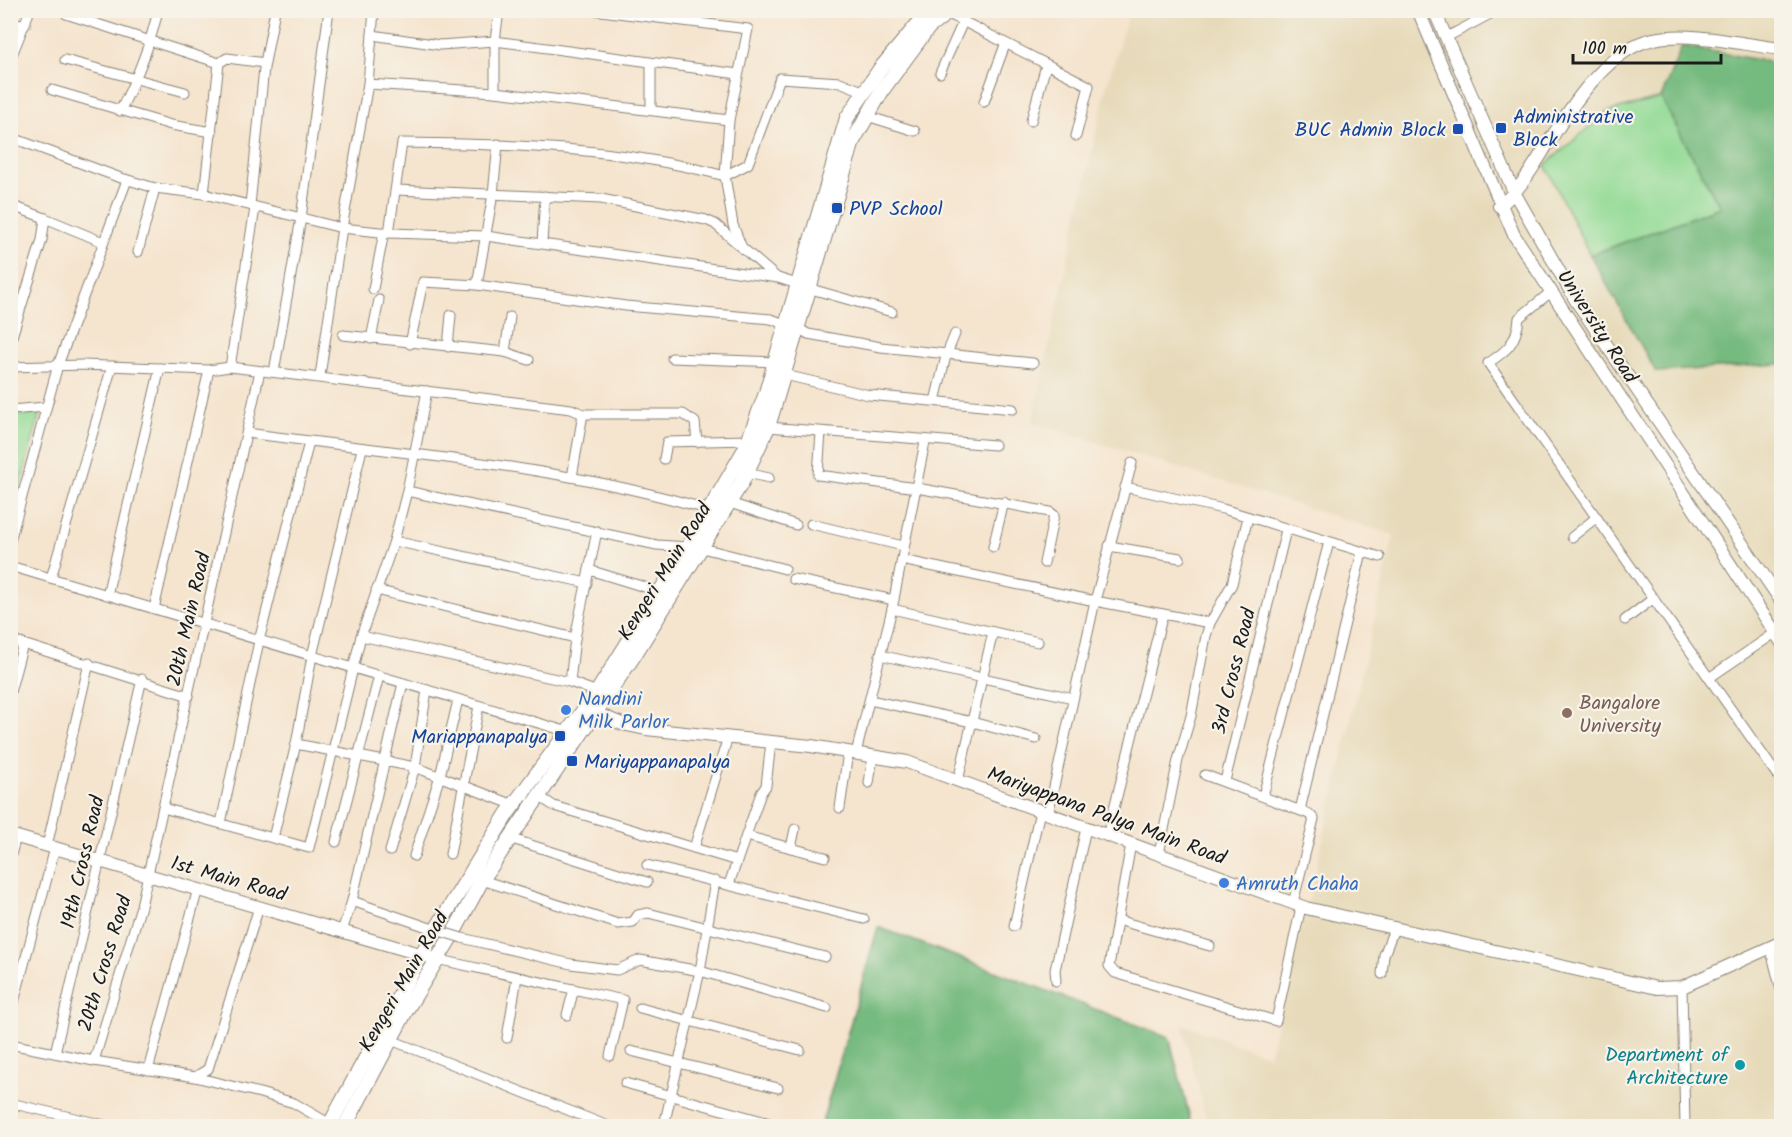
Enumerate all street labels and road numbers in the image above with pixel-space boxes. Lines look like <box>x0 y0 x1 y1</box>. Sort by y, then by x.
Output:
street label: University Road <box>1548 264 1646 391</box>
street label: Kengeri Main Road <box>610 496 722 648</box>
street label: 20th Main Road <box>159 548 221 690</box>
street label: 3rd Cross Road <box>1204 604 1266 738</box>
street label: Mariyappana Palya Main Road <box>982 759 1231 875</box>
street label: 19th Cross Road <box>53 792 115 932</box>
street label: 1st Main Road <box>167 848 291 912</box>
street label: 20th Cross Road <box>70 891 142 1036</box>
street label: Kengeri Main Road <box>351 905 459 1058</box>

